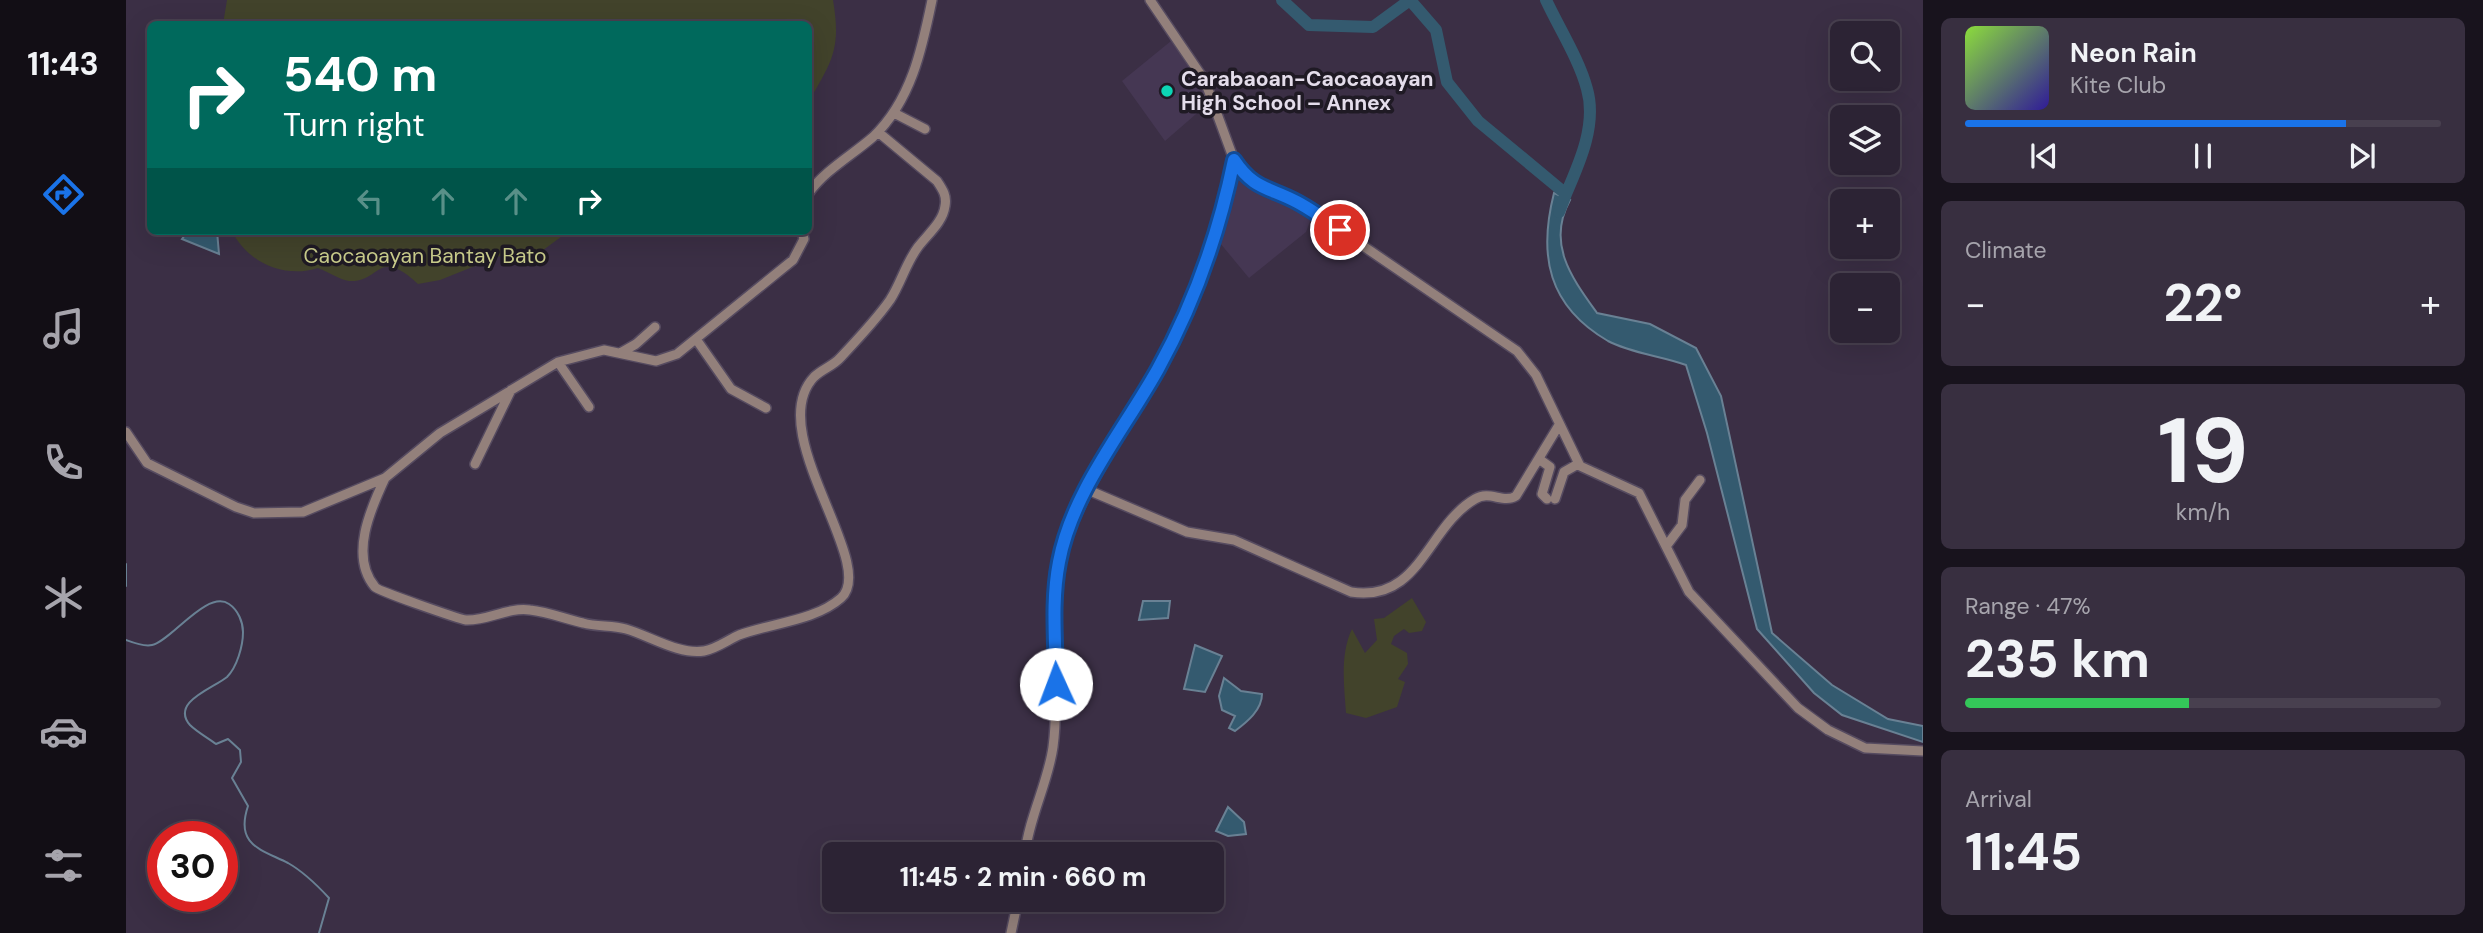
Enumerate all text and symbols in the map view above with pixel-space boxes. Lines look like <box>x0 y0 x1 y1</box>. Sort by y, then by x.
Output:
map controls <box>1830 21 1900 343</box>
button: search <box>1830 21 1900 91</box>
text: Neon Rain <box>2070 36 2197 70</box>
text: 540 m <box>283 42 437 106</box>
text: 11:43 <box>27 43 99 85</box>
icon: right <box>168 49 259 140</box>
place label: Carabaoan-Caocaoayan High School – Annex <box>1181 65 1433 117</box>
text: Kite Club <box>2070 70 2166 100</box>
marker: Carabaoan-Caocaoayan High School – Annex <box>1159 83 1175 99</box>
text: Turn right <box>283 104 425 146</box>
button: layers <box>1830 105 1900 175</box>
icon: previous <box>2025 137 2063 175</box>
icon: pause <box>2184 137 2222 175</box>
icon: next <box>2343 137 2381 175</box>
icon: directions <box>39 170 88 219</box>
icon: left <box>351 182 389 220</box>
icon: ahead <box>424 182 462 220</box>
icon: ahead <box>497 182 535 220</box>
icon: right <box>570 182 608 220</box>
button: + <box>1830 189 1900 259</box>
pin <box>1310 200 1370 260</box>
icon: arrive <box>1321 211 1359 249</box>
text: Climate <box>1965 235 2047 265</box>
park label: Caocaoayan Bantay Bato <box>304 242 546 270</box>
text: 22° <box>2164 269 2242 337</box>
button: − <box>1830 273 1900 343</box>
text: − <box>1965 279 1986 329</box>
text: + <box>2420 279 2441 329</box>
icon: music <box>39 304 88 353</box>
text: 19 <box>2158 392 2248 510</box>
icon: phone <box>39 438 88 487</box>
text: km/h <box>2176 497 2230 527</box>
icon: climate <box>39 573 88 622</box>
text: Range · 47% <box>1965 591 2091 621</box>
text: 235 km <box>1965 625 2150 693</box>
position arrow <box>1019 647 1093 721</box>
icon: car <box>39 707 88 756</box>
text: Arrival <box>1965 784 2032 814</box>
text: 11:45 <box>1965 818 2082 886</box>
speed limit sign: 30 <box>147 821 238 912</box>
icon: filters <box>39 841 88 890</box>
text: 11:45 · 2 min · 660 m <box>900 860 1146 894</box>

